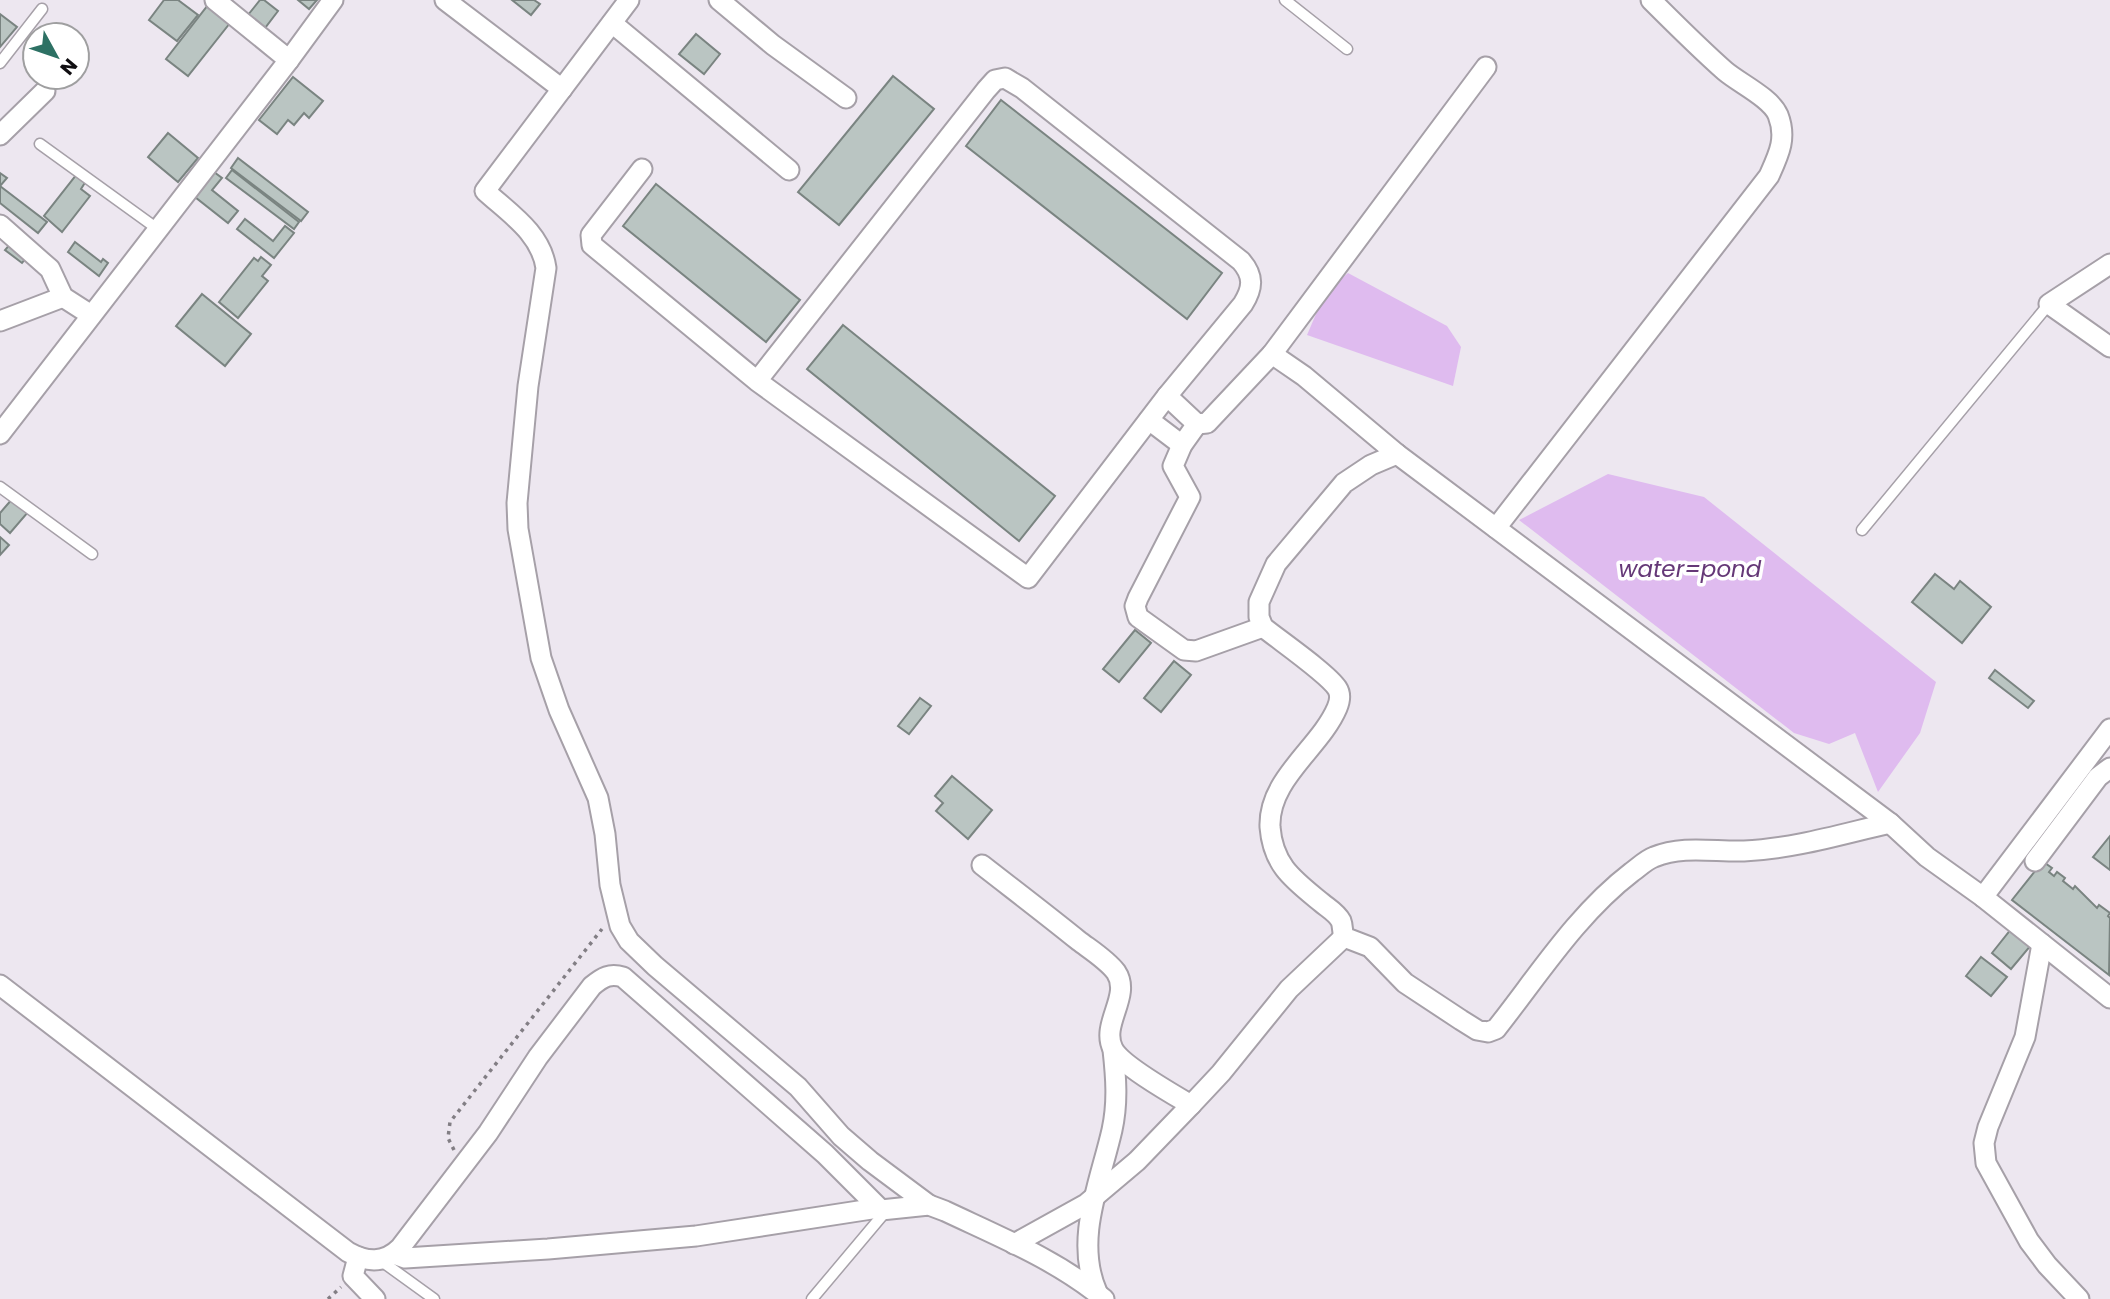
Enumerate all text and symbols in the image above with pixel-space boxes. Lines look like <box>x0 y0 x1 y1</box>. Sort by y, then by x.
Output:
north arrow <box>21 21 91 91</box>
text: N <box>54 52 84 81</box>
water label: water=pond <box>1619 553 1762 585</box>

